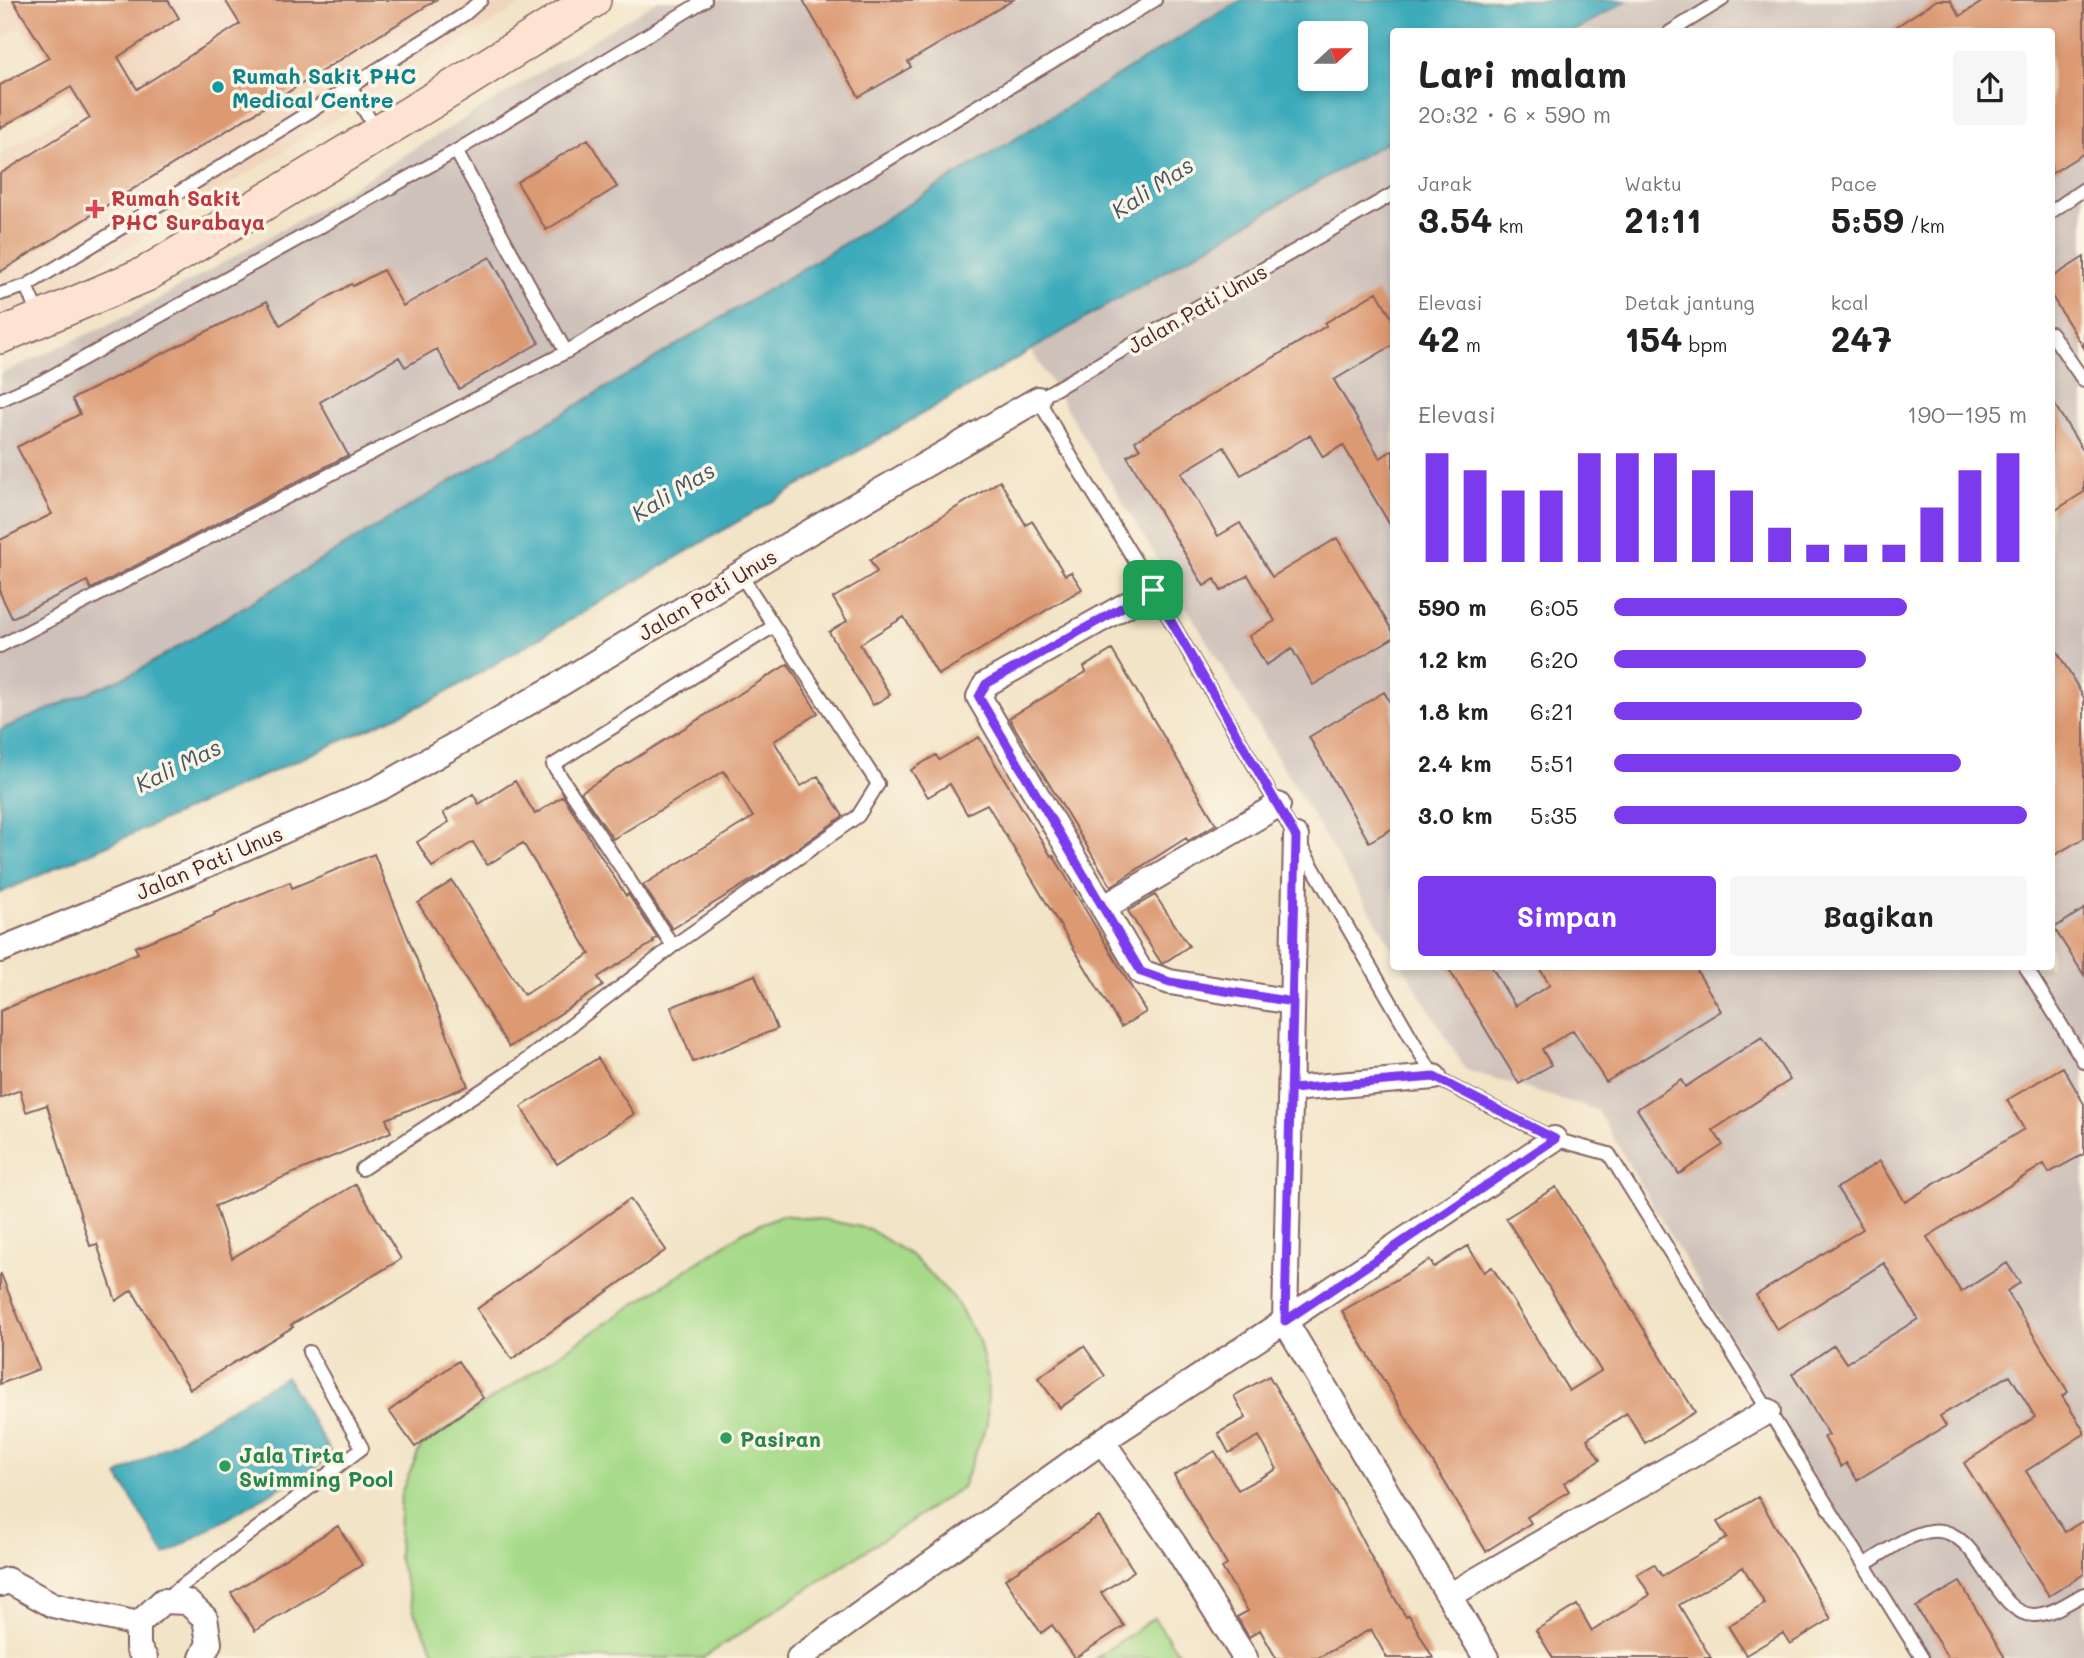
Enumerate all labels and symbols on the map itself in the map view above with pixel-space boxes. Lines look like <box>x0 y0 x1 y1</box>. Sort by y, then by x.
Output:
north arrow <box>1298 21 1368 91</box>
place label: Rumah Sakit PHC Medical Centre <box>232 62 416 113</box>
marker: Rumah Sakit PHC Medical Centre <box>210 79 226 95</box>
water label: Kali Mas <box>1105 149 1199 225</box>
place label: Rumah Sakit PHC Surabaya <box>111 184 265 236</box>
marker: Rumah Sakit PHC Surabaya <box>85 199 105 219</box>
street label: Jalan Pati Unus <box>1122 257 1272 359</box>
water label: Kali Mas <box>626 454 720 528</box>
street label: Jalan Pati Unus <box>633 542 781 646</box>
pin <box>1123 560 1183 620</box>
water label: Kali Mas <box>130 731 226 799</box>
street label: Jalan Pati Unus <box>131 819 287 905</box>
place label: Pasiran <box>740 1425 821 1452</box>
marker: Pasiran <box>718 1430 734 1446</box>
place label: Jala Tirta Swimming Pool <box>239 1441 394 1492</box>
marker: Jala Tirta Swimming Pool <box>217 1458 233 1474</box>

